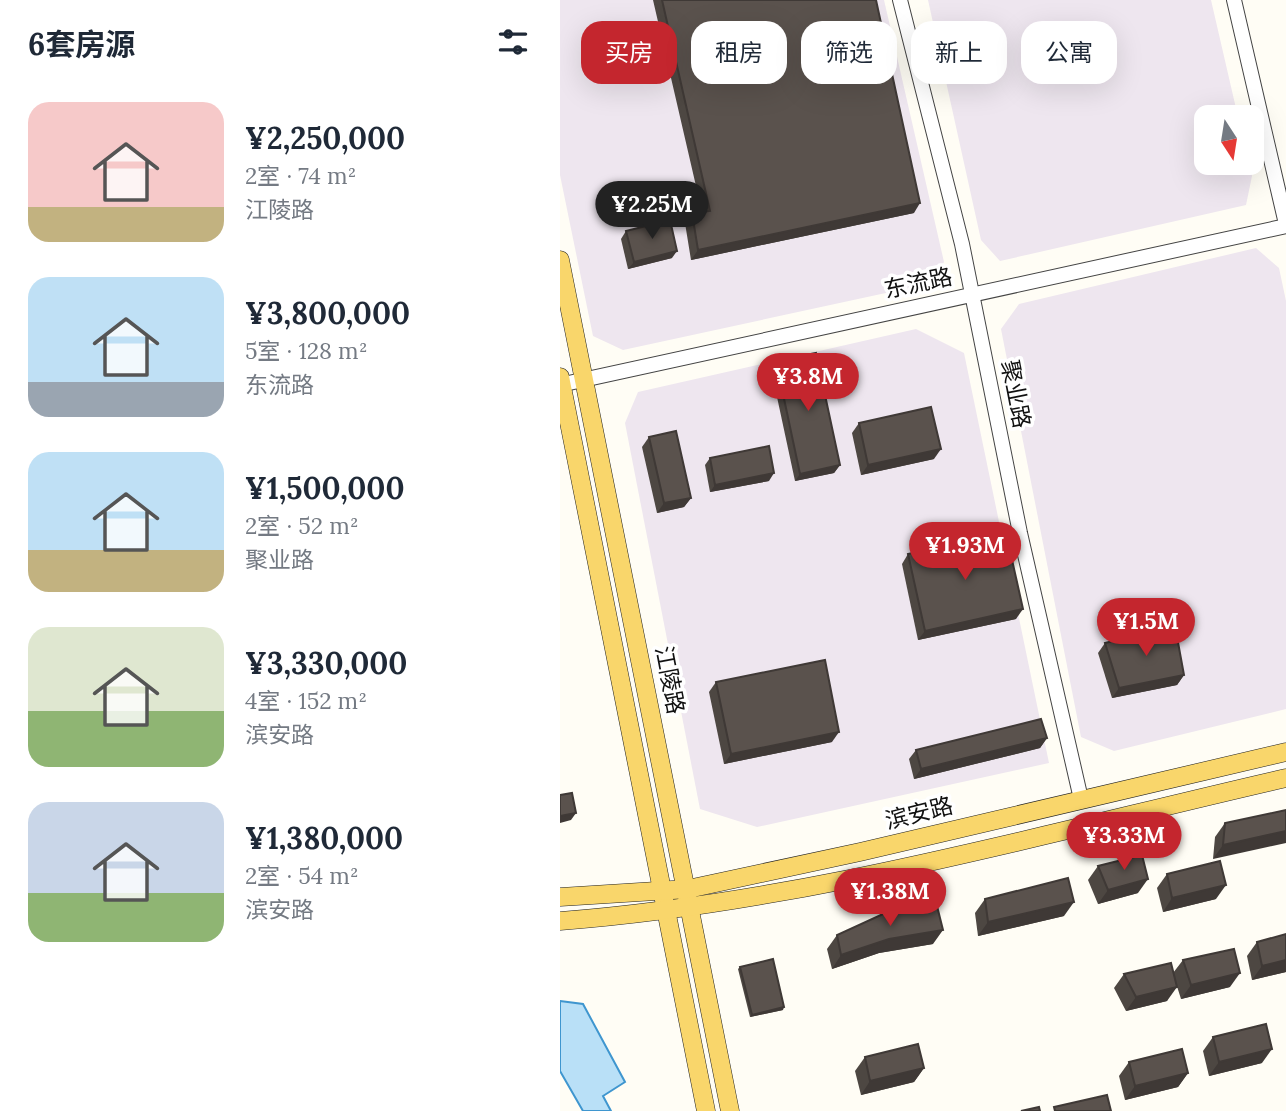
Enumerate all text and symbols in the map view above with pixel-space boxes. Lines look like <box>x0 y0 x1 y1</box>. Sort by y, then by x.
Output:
chip: 买房 <box>581 21 677 84</box>
chip: 租房 <box>691 21 787 84</box>
chip: 筛选 <box>801 21 897 84</box>
chip: 新上 <box>911 21 1007 84</box>
chip: 公寓 <box>1021 21 1117 84</box>
icon: filters <box>494 23 532 61</box>
text: 6套房源 <box>28 25 135 63</box>
north arrow <box>1194 105 1264 175</box>
map controls <box>1194 105 1264 175</box>
text: ¥2,250,000 <box>245 119 405 157</box>
icon: home <box>84 130 168 214</box>
text: 2室 · 74 m² <box>245 161 356 190</box>
pin: ¥2.25M <box>595 182 709 241</box>
text: ¥2.25M <box>611 189 693 218</box>
text: 江陵路 <box>245 195 314 224</box>
street label: 东流路 <box>881 261 955 304</box>
text: ¥3,800,000 <box>245 294 410 332</box>
icon: home <box>84 305 168 389</box>
text: 5室 · 128 m² <box>245 336 368 365</box>
pin: ¥3.8M <box>759 354 857 413</box>
street label: 聚业路 <box>996 357 1037 431</box>
text: ¥3.8M <box>773 361 843 390</box>
text: 东流路 <box>245 370 314 399</box>
text: ¥1,500,000 <box>245 469 404 507</box>
icon: home <box>84 480 168 564</box>
text: 2室 · 52 m² <box>245 511 359 540</box>
pin: ¥1.93M <box>908 522 1022 582</box>
text: ¥1.93M <box>925 530 1005 559</box>
text: 聚业路 <box>245 545 314 574</box>
pin: ¥1.5M <box>1097 598 1195 658</box>
text: ¥1.5M <box>1113 606 1179 635</box>
street label: 江陵路 <box>650 643 691 717</box>
text: ¥3,330,000 <box>245 644 407 682</box>
icon: home <box>84 655 168 739</box>
text: 4室 · 152 m² <box>245 686 367 715</box>
text: 滨安路 <box>245 720 314 749</box>
street label: 滨安路 <box>882 790 956 835</box>
pin: ¥3.33M <box>1067 812 1181 872</box>
text: ¥1,380,000 <box>245 819 403 857</box>
text: ¥3.33M <box>1083 820 1165 849</box>
icon: home <box>84 830 168 914</box>
text: 2室 · 54 m² <box>245 861 359 890</box>
pin: ¥1.38M <box>833 869 947 928</box>
text: ¥1.38M <box>850 876 930 905</box>
text: 滨安路 <box>245 895 314 924</box>

